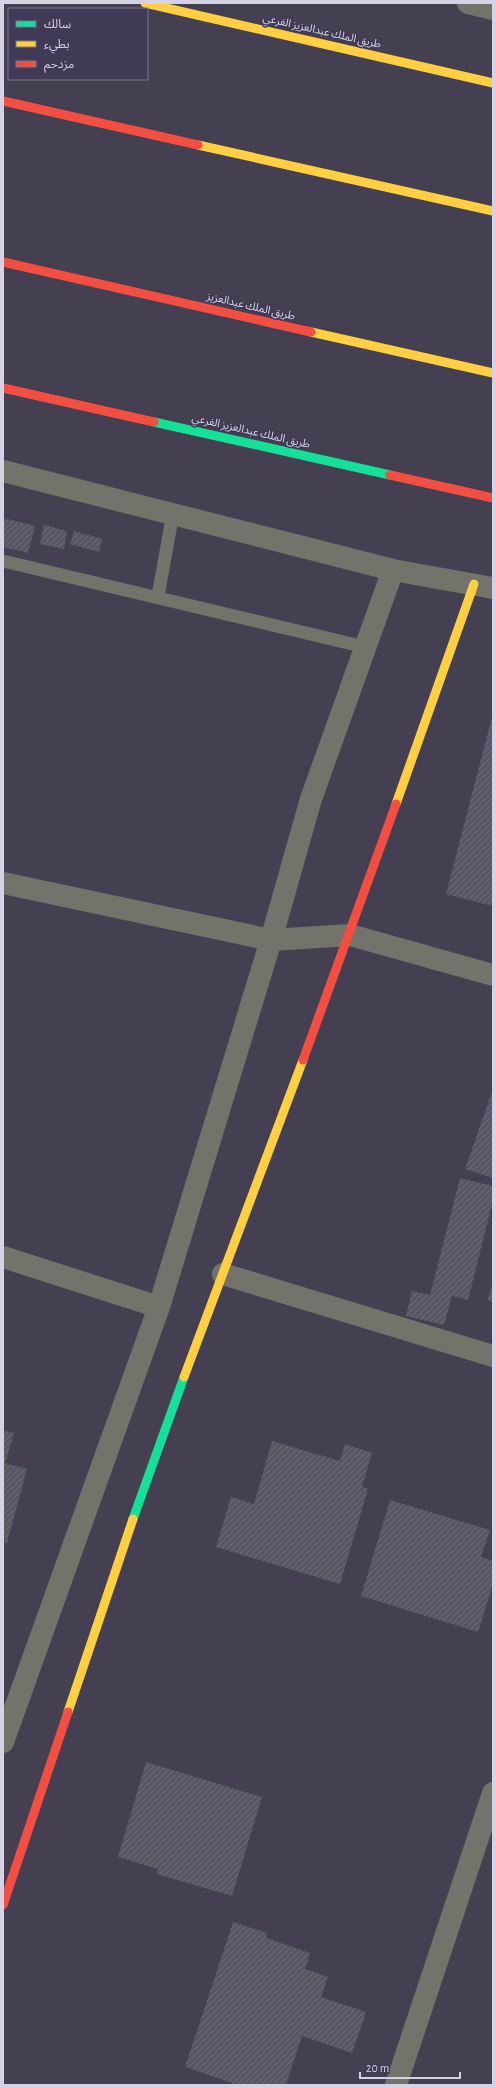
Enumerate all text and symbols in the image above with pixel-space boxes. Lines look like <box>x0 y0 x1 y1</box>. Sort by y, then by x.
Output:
legend <box>8 8 148 80</box>
street label: طريق الملك عبدالعزيز الفرعي <box>261 12 382 53</box>
text: سالك <box>44 18 71 30</box>
text: بطيء <box>44 38 70 54</box>
text: مزدحم <box>44 58 74 73</box>
street label: طريق الملك عبدالعزيز <box>204 290 296 323</box>
street label: طريق الملك عبدالعزيز الفرعي <box>190 412 311 453</box>
scale bar <box>360 2054 460 2080</box>
text: 20 m <box>366 2062 389 2074</box>

